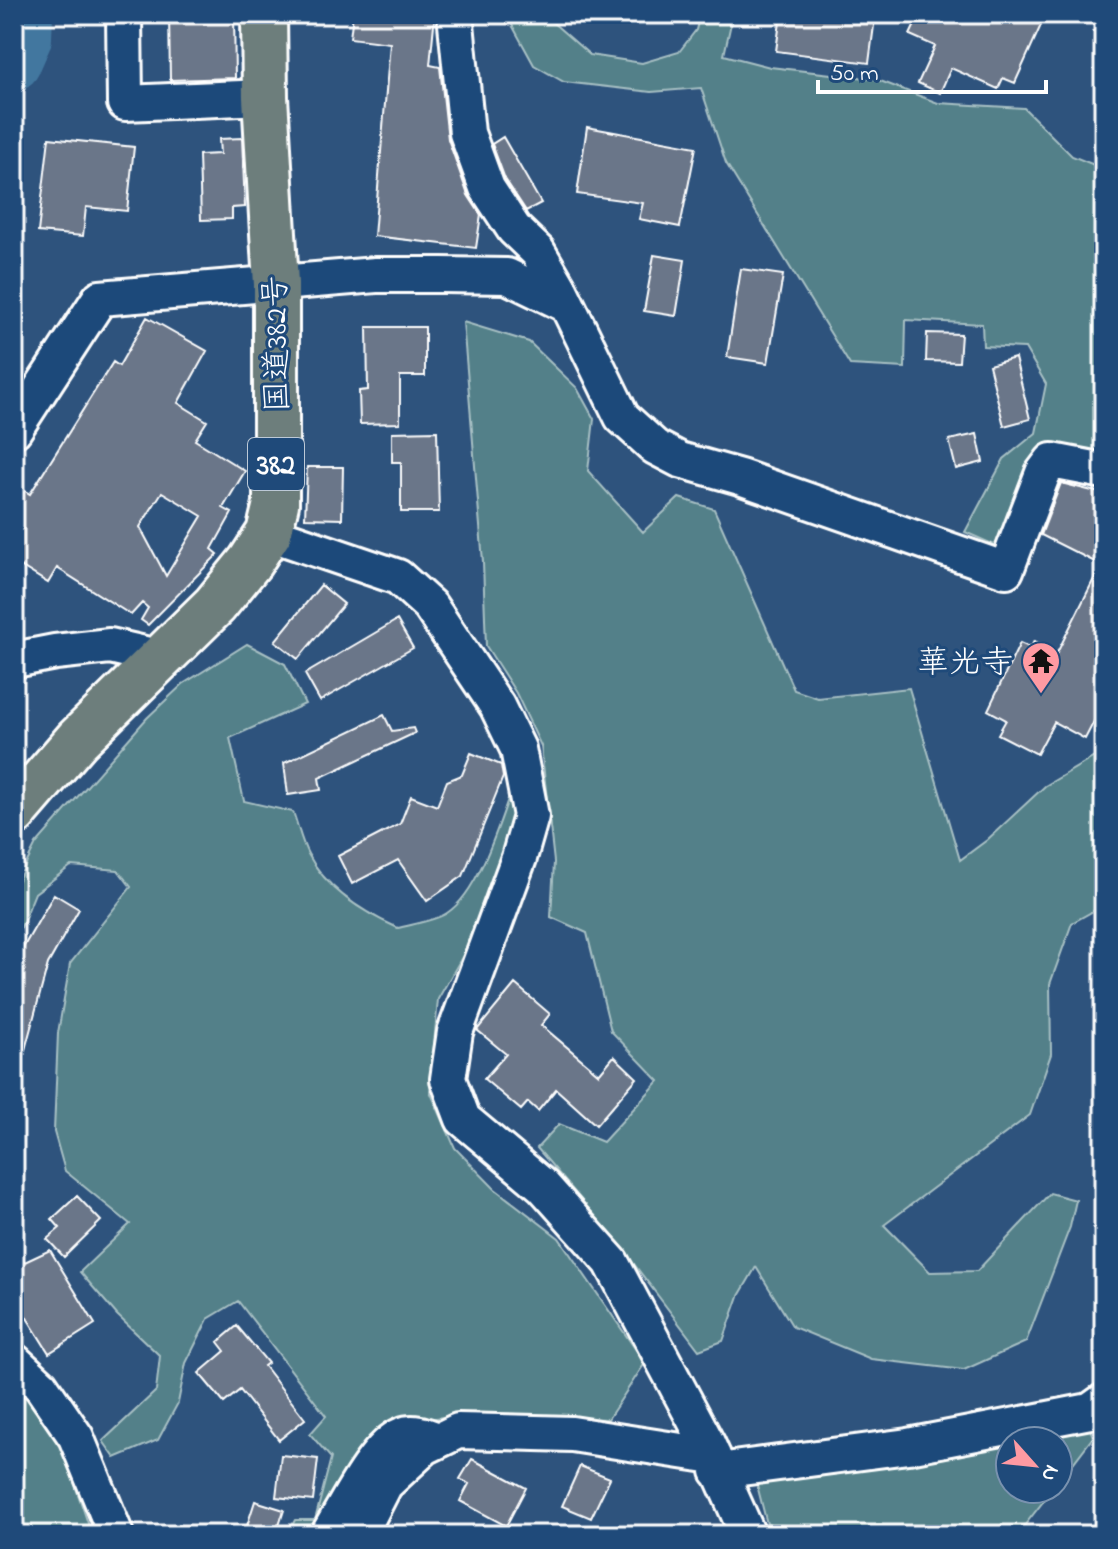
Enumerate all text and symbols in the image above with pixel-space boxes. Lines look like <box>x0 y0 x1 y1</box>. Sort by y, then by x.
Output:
scale bar <box>818 44 1046 94</box>
text: 50 m <box>830 57 879 92</box>
street label: 国道382号 <box>254 275 303 413</box>
road number: 382 <box>248 438 304 490</box>
temple icon: 華光寺 <box>1020 640 1062 695</box>
place label: 華光寺 <box>917 641 1013 688</box>
north arrow <box>994 1425 1074 1505</box>
text: N <box>1032 1459 1067 1487</box>

